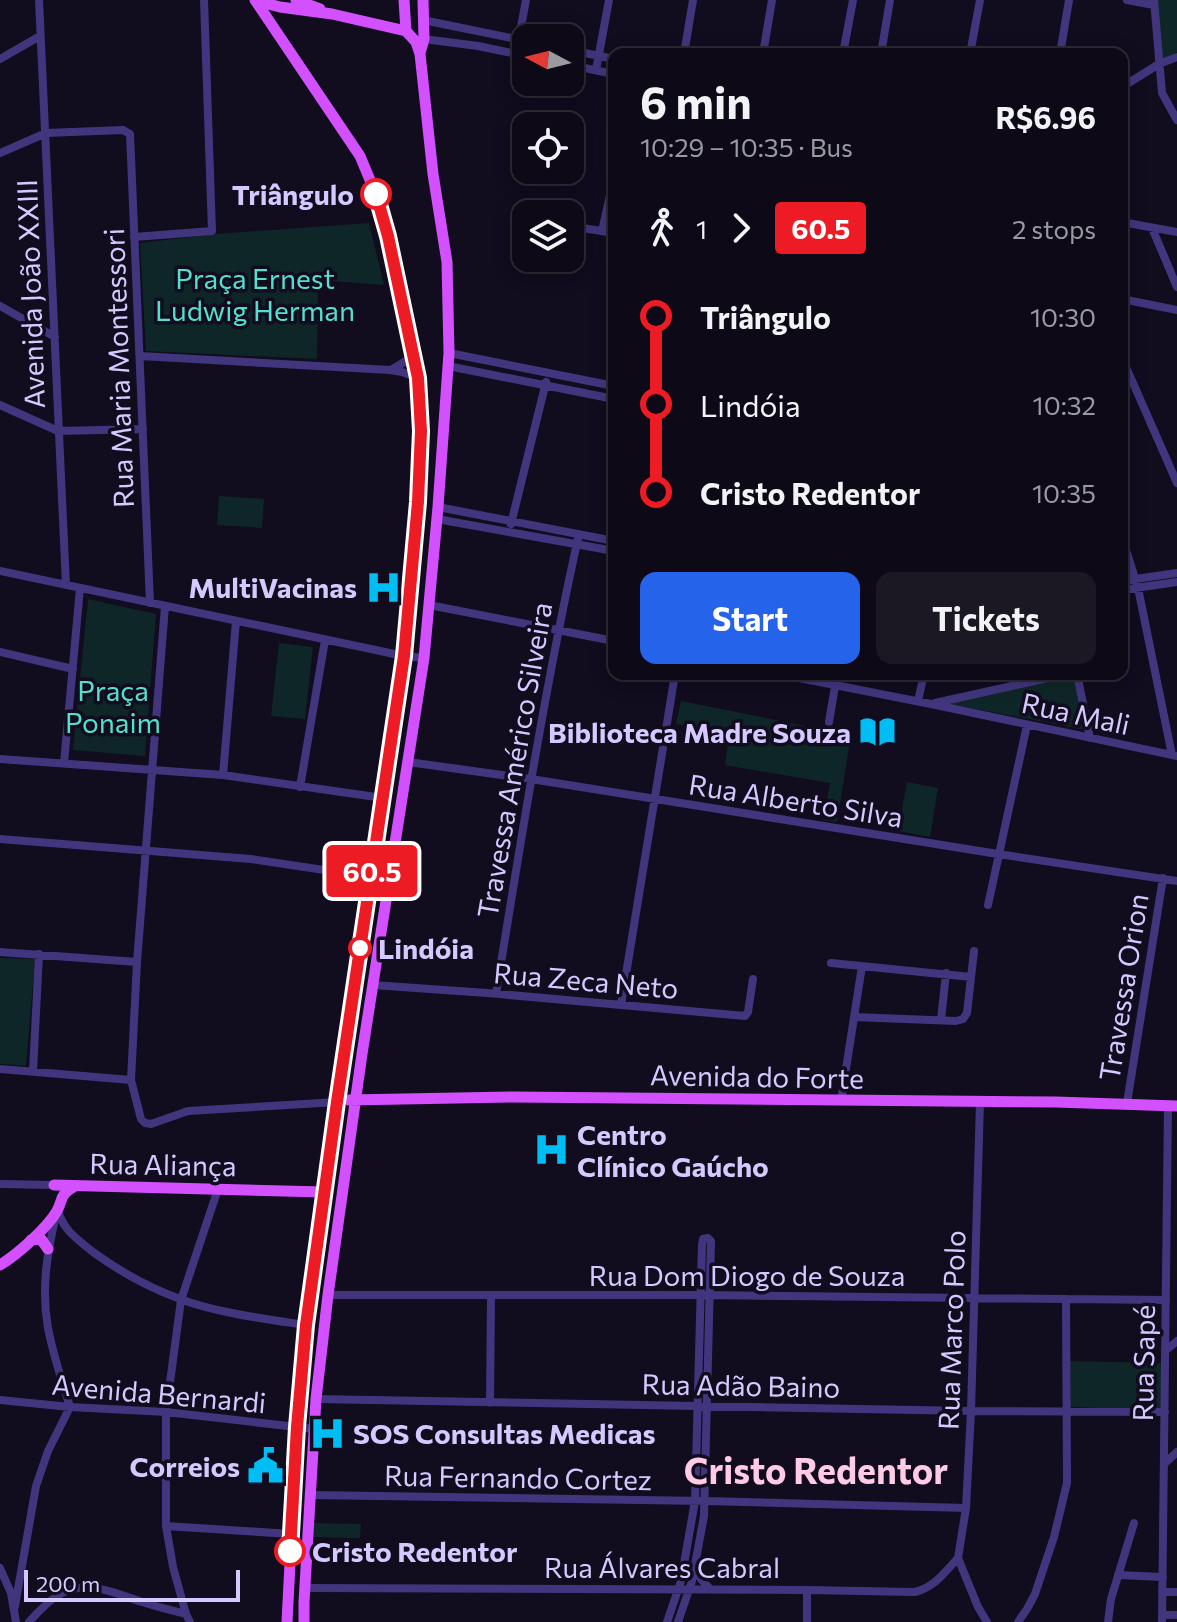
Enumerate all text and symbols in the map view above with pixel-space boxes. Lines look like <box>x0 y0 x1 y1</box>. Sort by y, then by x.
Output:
north arrow <box>512 24 584 96</box>
map controls <box>512 24 584 272</box>
text: 6 min <box>640 74 752 128</box>
text: R$6.96 <box>995 98 1096 135</box>
button: locate <box>512 112 584 184</box>
text: 10:29 – 10:35 · Bus <box>640 131 853 162</box>
place label: Triângulo <box>232 177 354 211</box>
street label: Avenida João XXIII <box>9 179 51 409</box>
marker: Triângulo <box>361 179 391 209</box>
button: layers <box>512 200 584 272</box>
icon: walk <box>640 206 684 250</box>
icon: forward <box>719 206 763 250</box>
text: 60.5 <box>791 211 850 245</box>
text: 1 <box>696 213 707 244</box>
text: 2 stops <box>1012 213 1096 244</box>
street label: Rua Maria Montessori <box>96 228 140 508</box>
park label: Praça Ernest Ludwig Herman <box>155 261 355 327</box>
text: Triângulo <box>700 298 831 335</box>
text: 10:30 <box>1030 301 1096 332</box>
text: Lindóia <box>700 386 801 423</box>
text: 10:32 <box>1033 389 1096 420</box>
text: Cristo Redentor <box>700 474 920 511</box>
text: 10:35 <box>1032 477 1096 508</box>
hospital icon: MultiVacinas <box>364 568 402 606</box>
place label: MultiVacinas <box>189 570 357 604</box>
button: Start <box>640 572 860 664</box>
button: Tickets <box>876 572 1096 664</box>
street label: Travessa Américo Silveira <box>469 600 559 920</box>
park label: Praça Ponaim <box>65 673 161 739</box>
street label: Rua Mali <box>1019 685 1133 741</box>
library icon: Biblioteca Madre Souza <box>858 713 896 751</box>
place label: Biblioteca Madre Souza <box>548 715 851 749</box>
street label: Rua Alberto Silva <box>687 766 905 834</box>
line badge: 60.5 <box>316 845 428 897</box>
text: 60.5 <box>342 854 402 888</box>
street label: Travessa Orion <box>1091 891 1155 1083</box>
place label: Lindóia <box>378 931 474 965</box>
marker: Lindóia <box>349 937 371 959</box>
street label: Rua Zeca Neto <box>492 955 680 1005</box>
street label: Avenida do Forte <box>650 1057 864 1095</box>
place label: Centro Clínico Gaúcho <box>577 1117 769 1183</box>
hospital icon: Centro Clínico Gaúcho <box>532 1131 570 1169</box>
street label: Rua Aliança <box>89 1146 237 1182</box>
street label: Rua Marco Polo <box>931 1230 971 1430</box>
street label: Rua Dom Diogo de Souza <box>589 1258 905 1292</box>
street label: Rua Sapé <box>1125 1304 1161 1422</box>
street label: Rua Adão Baino <box>642 1366 840 1404</box>
street label: Avenida Bernardi <box>50 1367 268 1419</box>
hospital icon: SOS Consultas Medicas <box>308 1414 346 1452</box>
place label: SOS Consultas Medicas <box>353 1416 656 1450</box>
public building icon: Correios <box>247 1447 285 1485</box>
district label: Cristo Redentor <box>684 1447 948 1491</box>
place label: Correios <box>129 1449 240 1483</box>
street label: Rua Fernando Cortez <box>384 1458 652 1496</box>
place label: Cristo Redentor <box>312 1534 518 1568</box>
marker: Cristo Redentor <box>275 1536 305 1566</box>
street label: Rua Álvares Cabral <box>544 1550 780 1584</box>
scale bar <box>24 1566 240 1602</box>
text: 200 m <box>36 1570 100 1597</box>

